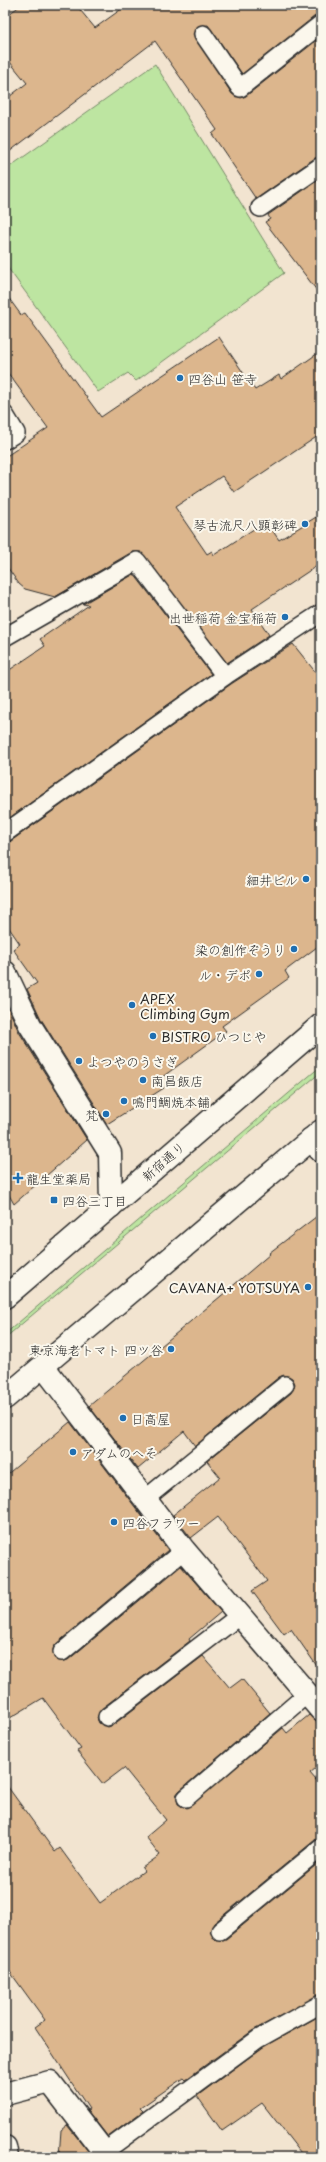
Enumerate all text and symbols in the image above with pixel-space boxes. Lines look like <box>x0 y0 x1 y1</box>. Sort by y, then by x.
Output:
place label: 四谷山 笹寺 <box>188 369 257 388</box>
marker: 四谷山 笹寺 <box>175 373 185 383</box>
place label: 琴古流尺八顕彰碑 <box>193 515 297 534</box>
marker: 琴古流尺八顕彰碑 <box>300 519 310 529</box>
place label: 出世稲荷 金宝稲荷 <box>169 608 277 627</box>
marker: 出世稲荷 金宝稲荷 <box>280 612 290 622</box>
place label: 細井ビル <box>246 870 298 889</box>
marker: 細井ビル <box>301 874 311 884</box>
place label: 染の創作ぞうり <box>195 940 286 959</box>
marker: 染の創作ぞうり <box>289 944 299 954</box>
place label: ル・デポ <box>199 965 251 984</box>
marker: ル・デポ <box>254 969 264 979</box>
place label: APEX Climbing Gym <box>140 989 230 1023</box>
marker: APEX Climbing Gym <box>127 1000 137 1010</box>
place label: BISTRO ひつじや <box>161 1027 267 1046</box>
marker: BISTRO ひつじや <box>148 1031 158 1041</box>
place label: よつやのうさぎ <box>87 1052 178 1071</box>
marker: よつやのうさぎ <box>74 1056 84 1066</box>
place label: 南昌飯店 <box>151 1071 203 1090</box>
marker: 南昌飯店 <box>138 1075 148 1085</box>
place label: 鳴門鯛焼本舗 <box>132 1092 210 1111</box>
marker: 鳴門鯛焼本舗 <box>119 1096 129 1106</box>
place label: 梵 <box>85 1105 98 1124</box>
marker: 梵 <box>101 1109 111 1119</box>
street label: 新宿通り <box>137 1137 189 1185</box>
place label: 龍生堂薬局 <box>26 1169 91 1188</box>
marker: 龍生堂薬局 <box>13 1173 23 1183</box>
place label: 四谷三丁目 <box>62 1191 127 1210</box>
marker: 四谷三丁目 <box>49 1195 59 1205</box>
place label: CAVANA+ YOTSUYA <box>169 1278 300 1297</box>
marker: CAVANA+ YOTSUYA <box>303 1282 313 1292</box>
place label: 東京海老トマト 四ツ谷 <box>29 1340 163 1359</box>
marker: 東京海老トマト 四ツ谷 <box>166 1344 176 1354</box>
place label: 日高屋 <box>131 1409 170 1428</box>
marker: 日高屋 <box>118 1413 128 1423</box>
place label: アダムのへそ <box>81 1443 157 1462</box>
marker: アダムのへそ <box>68 1447 78 1457</box>
place label: 四谷フラワー <box>122 1513 200 1532</box>
marker: 四谷フラワー <box>109 1517 119 1527</box>

